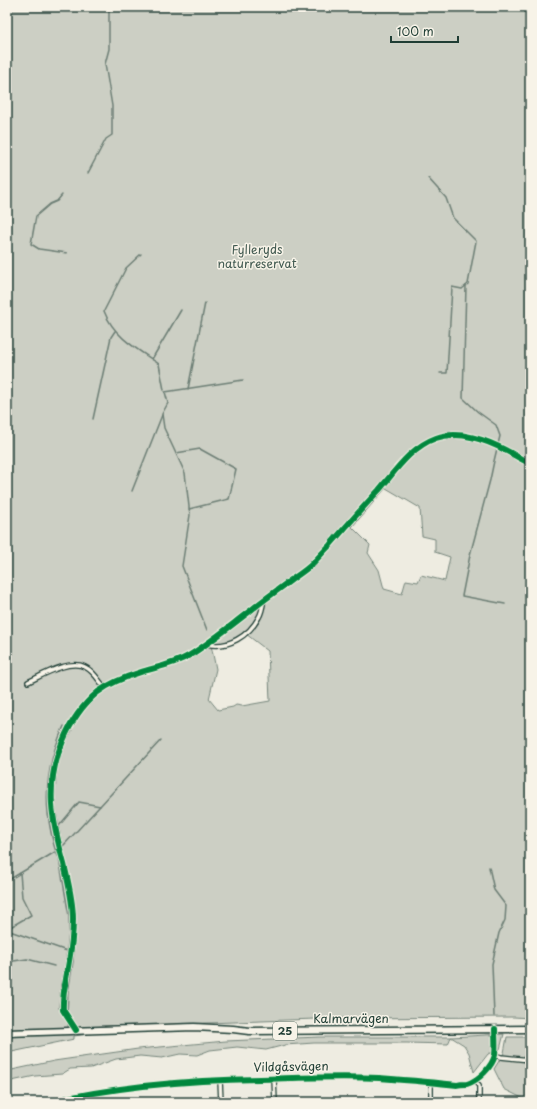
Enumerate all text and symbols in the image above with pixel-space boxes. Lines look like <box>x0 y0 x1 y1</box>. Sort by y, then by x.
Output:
scale bar <box>391 18 458 44</box>
text: 100 m <box>397 22 434 40</box>
park label: Fylleryds naturreservat <box>217 240 297 272</box>
street label: Kalmarvägen <box>313 1009 389 1027</box>
road number: 25 <box>273 1022 297 1040</box>
street label: Vildgåsvägen <box>253 1056 329 1076</box>

